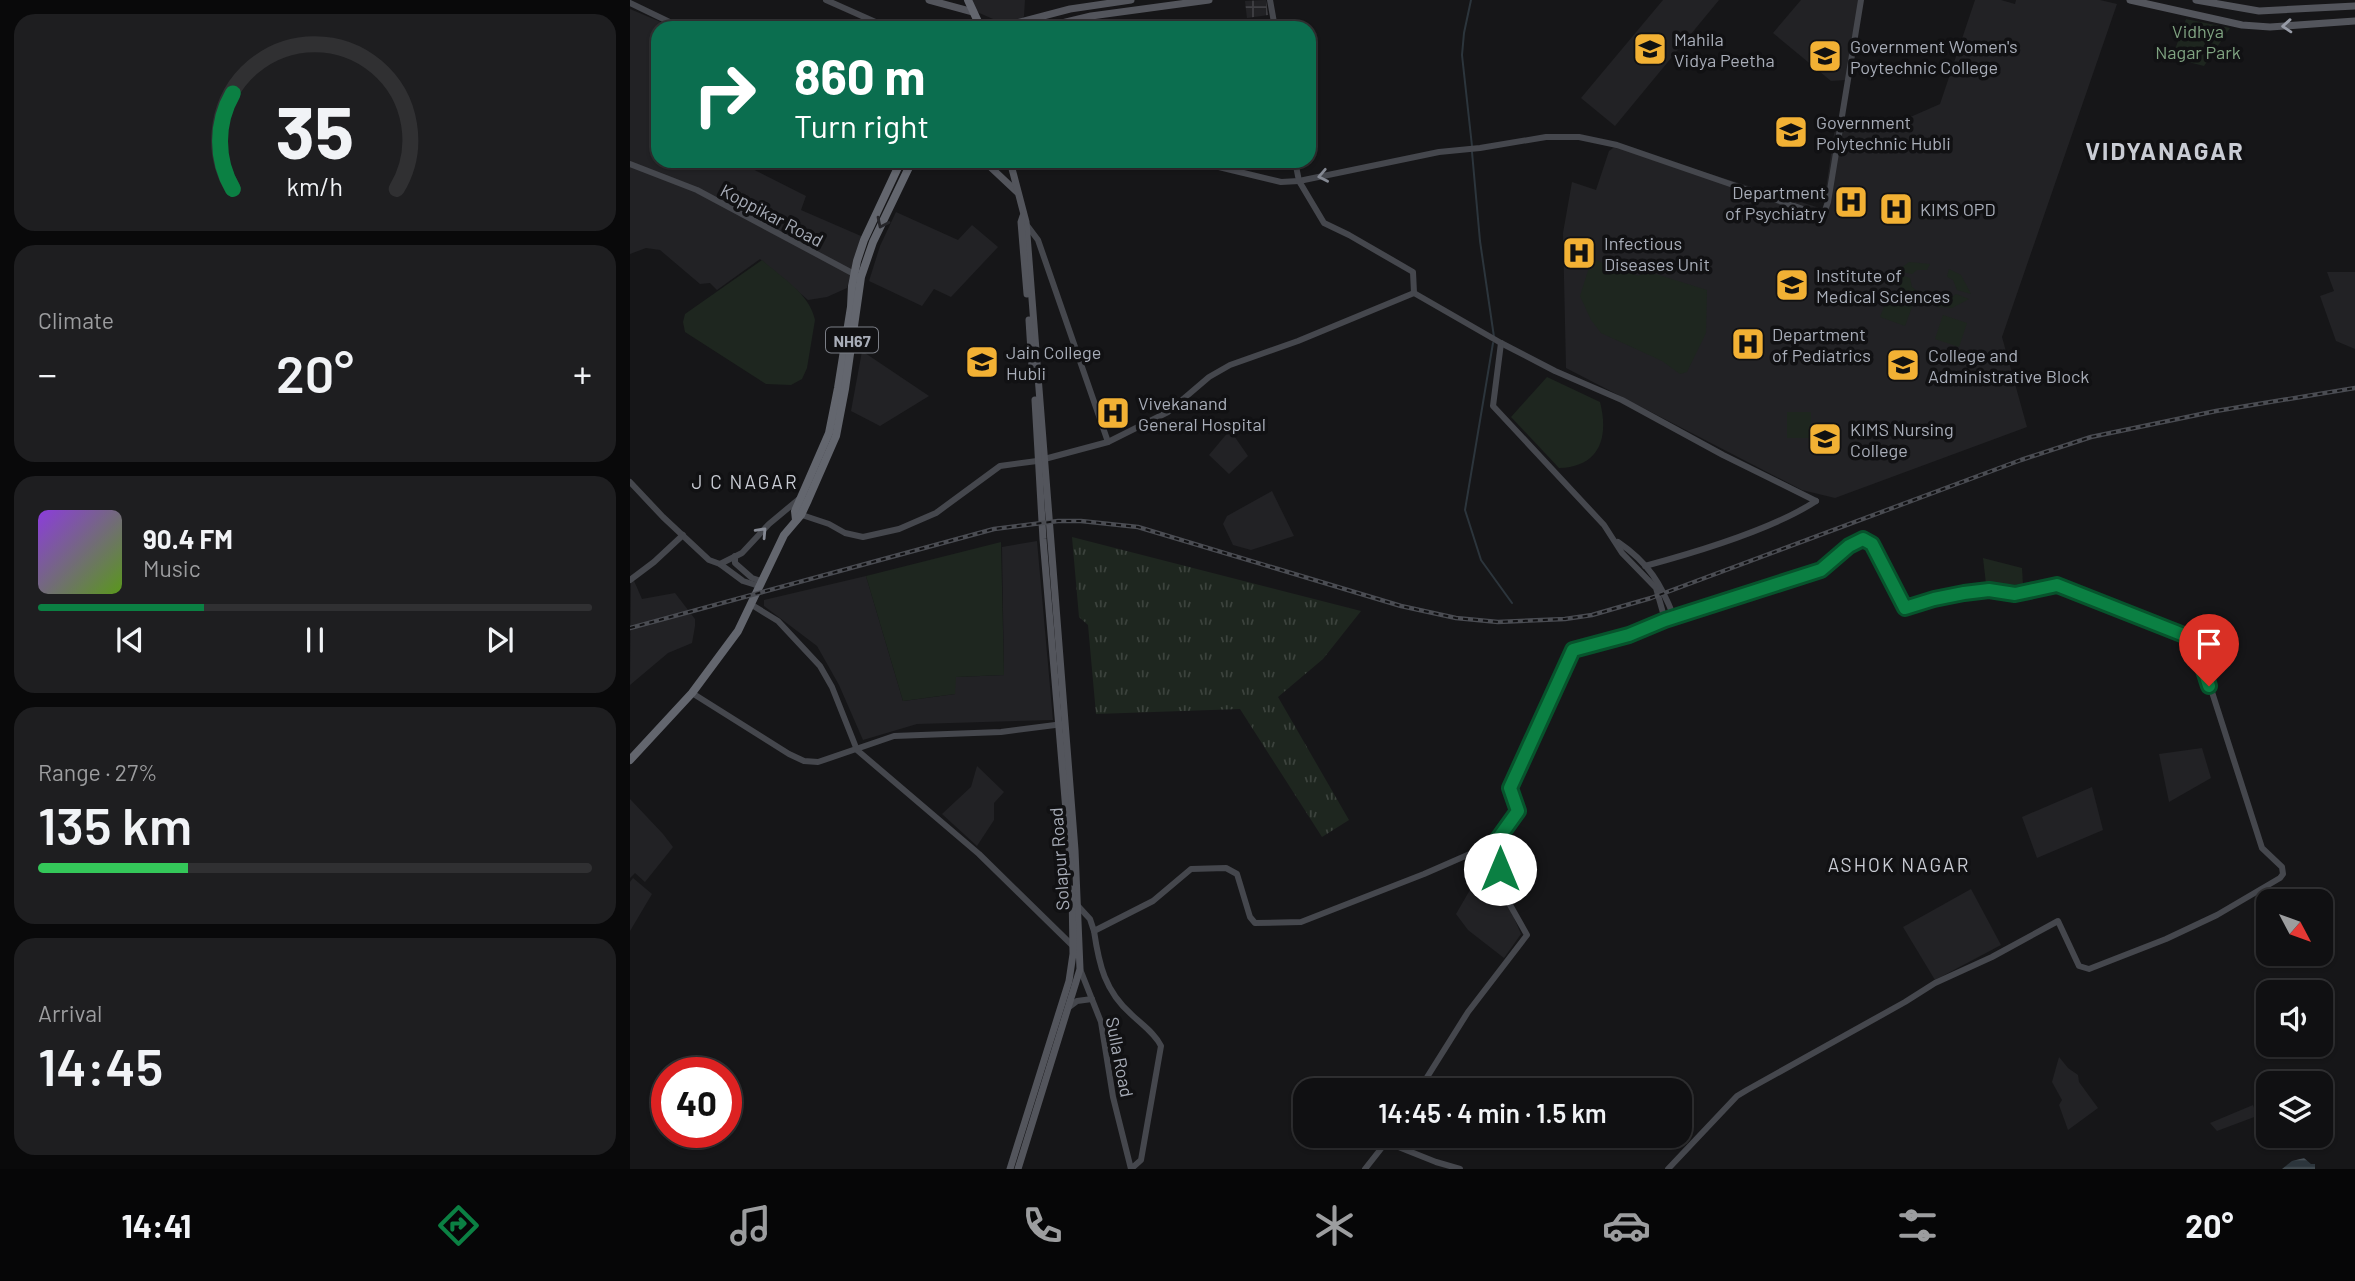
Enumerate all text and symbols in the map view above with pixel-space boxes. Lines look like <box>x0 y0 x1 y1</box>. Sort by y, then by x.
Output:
one-way arrow <box>2281 18 2292 33</box>
park label: Vidhya Nagar Park <box>2155 20 2241 63</box>
place label: Mahila Vidya Peetha <box>1674 28 1775 71</box>
school or university icon: Mahila Vidya Peetha <box>1631 30 1669 68</box>
place label: Government Women's Poytechnic College <box>1850 35 2018 78</box>
school or university icon: Government Women's Poytechnic College <box>1806 37 1844 75</box>
text: 860 m <box>794 46 925 105</box>
icon: right <box>679 49 770 140</box>
text: 35 <box>276 86 354 174</box>
text: Turn right <box>794 106 929 144</box>
place label: Government Polytechnic Hubli <box>1816 111 1951 154</box>
school or university icon: Government Polytechnic Hubli <box>1772 113 1810 151</box>
district label: VIDYANAGAR <box>2085 136 2245 165</box>
one-way arrow <box>1317 167 1329 182</box>
text: km/h <box>287 170 343 200</box>
street label: Koppikar Road <box>717 179 827 251</box>
place label: Department of Psychiatry <box>1725 181 1826 224</box>
hospital icon: Department of Psychiatry <box>1832 183 1870 221</box>
hospital icon: KIMS OPD <box>1877 190 1915 228</box>
place label: KIMS OPD <box>1920 198 1996 220</box>
one-way arrow <box>877 216 891 228</box>
place label: Infectious Diseases Unit <box>1604 232 1710 275</box>
hospital icon: Infectious Diseases Unit <box>1560 234 1598 272</box>
place label: Institute of Medical Sciences <box>1816 264 1950 307</box>
school or university icon: Institute of Medical Sciences <box>1773 266 1811 304</box>
text: Climate <box>38 306 114 334</box>
place label: Department of Pediatrics <box>1772 323 1871 366</box>
hospital icon: Department of Pediatrics <box>1729 325 1767 363</box>
road number: NH67 <box>826 328 878 352</box>
text: 20° <box>276 341 354 403</box>
place label: Jain College Hubli <box>1006 341 1101 384</box>
school or university icon: Jain College Hubli <box>963 343 1001 381</box>
place label: College and Administrative Block <box>1928 344 2089 387</box>
school or university icon: College and Administrative Block <box>1884 346 1922 384</box>
text: − <box>38 350 57 396</box>
text: + <box>573 350 592 396</box>
place label: Vivekanand General Hospital <box>1138 392 1266 435</box>
hospital icon: Vivekanand General Hospital <box>1094 394 1132 432</box>
place label: KIMS Nursing College <box>1850 418 1954 461</box>
school or university icon: KIMS Nursing College <box>1806 420 1844 458</box>
district label: J C NAGAR <box>691 470 799 493</box>
text: 90.4 FM <box>143 523 233 554</box>
one-way arrow <box>754 527 766 540</box>
text: Music <box>143 554 201 582</box>
pin <box>2179 614 2239 686</box>
icon: previous <box>111 621 149 659</box>
icon: pause <box>296 621 334 659</box>
icon: next <box>481 621 519 659</box>
icon: arrive <box>2190 625 2228 663</box>
text: Range · 27% <box>38 758 158 786</box>
text: 135 km <box>38 793 192 855</box>
street label: Solapur Road <box>1044 807 1074 911</box>
position arrow <box>1463 832 1537 906</box>
district label: ASHOK NAGAR <box>1828 853 1970 876</box>
north arrow <box>2256 889 2333 966</box>
map controls <box>2256 889 2333 1148</box>
button: sound <box>2256 980 2333 1057</box>
text: Arrival <box>38 999 102 1027</box>
street label: Sulla Road <box>1101 1015 1139 1099</box>
text: 14:45 <box>38 1034 163 1096</box>
speed limit sign: 40 <box>651 1057 742 1148</box>
button: layers <box>2256 1071 2333 1148</box>
text: 14:45 · 4 min · 1.5 km <box>1378 1097 1607 1128</box>
icon: directions <box>434 1201 483 1250</box>
icon: music <box>726 1201 775 1250</box>
icon: phone <box>1018 1201 1067 1250</box>
icon: climate <box>1310 1201 1359 1250</box>
icon: car <box>1602 1201 1651 1250</box>
icon: filters <box>1893 1201 1942 1250</box>
text: 14:41 <box>121 1206 191 1244</box>
text: 20° <box>2185 1206 2233 1244</box>

